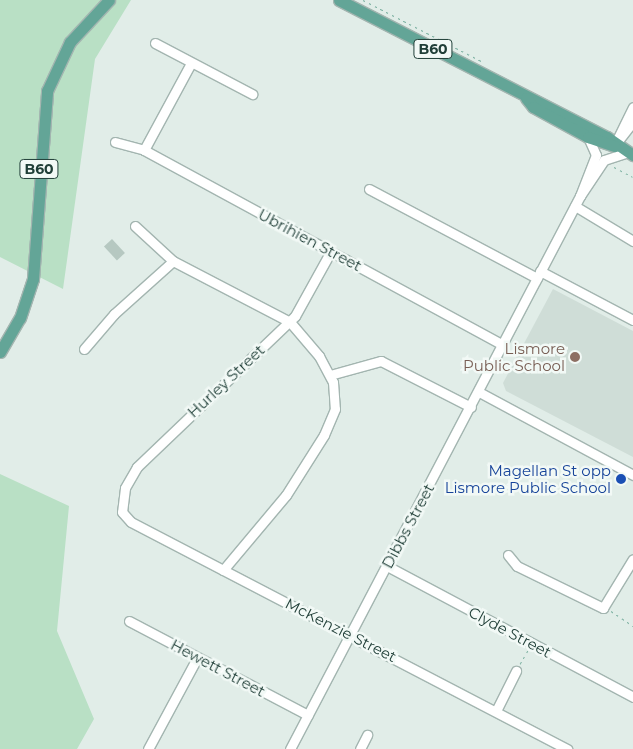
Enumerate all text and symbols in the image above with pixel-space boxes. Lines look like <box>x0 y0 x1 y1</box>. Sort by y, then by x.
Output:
road number: B60 <box>413 38 453 61</box>
road number: B60 <box>19 157 59 180</box>
street label: Ubrihien Street <box>255 205 365 275</box>
place label: Lismore Public School <box>463 339 565 374</box>
street label: Hurley Street <box>184 341 268 421</box>
marker: Lismore Public School <box>569 351 581 363</box>
place label: Magellan St opp Lismore Public School <box>445 461 611 496</box>
marker: Magellan St opp Lismore Public School <box>615 473 627 485</box>
street label: Dibbs Street <box>378 481 438 571</box>
street label: McKenzie Street <box>282 594 400 666</box>
street label: Clyde Street <box>466 603 554 661</box>
street label: Hewett Street <box>168 636 268 700</box>

